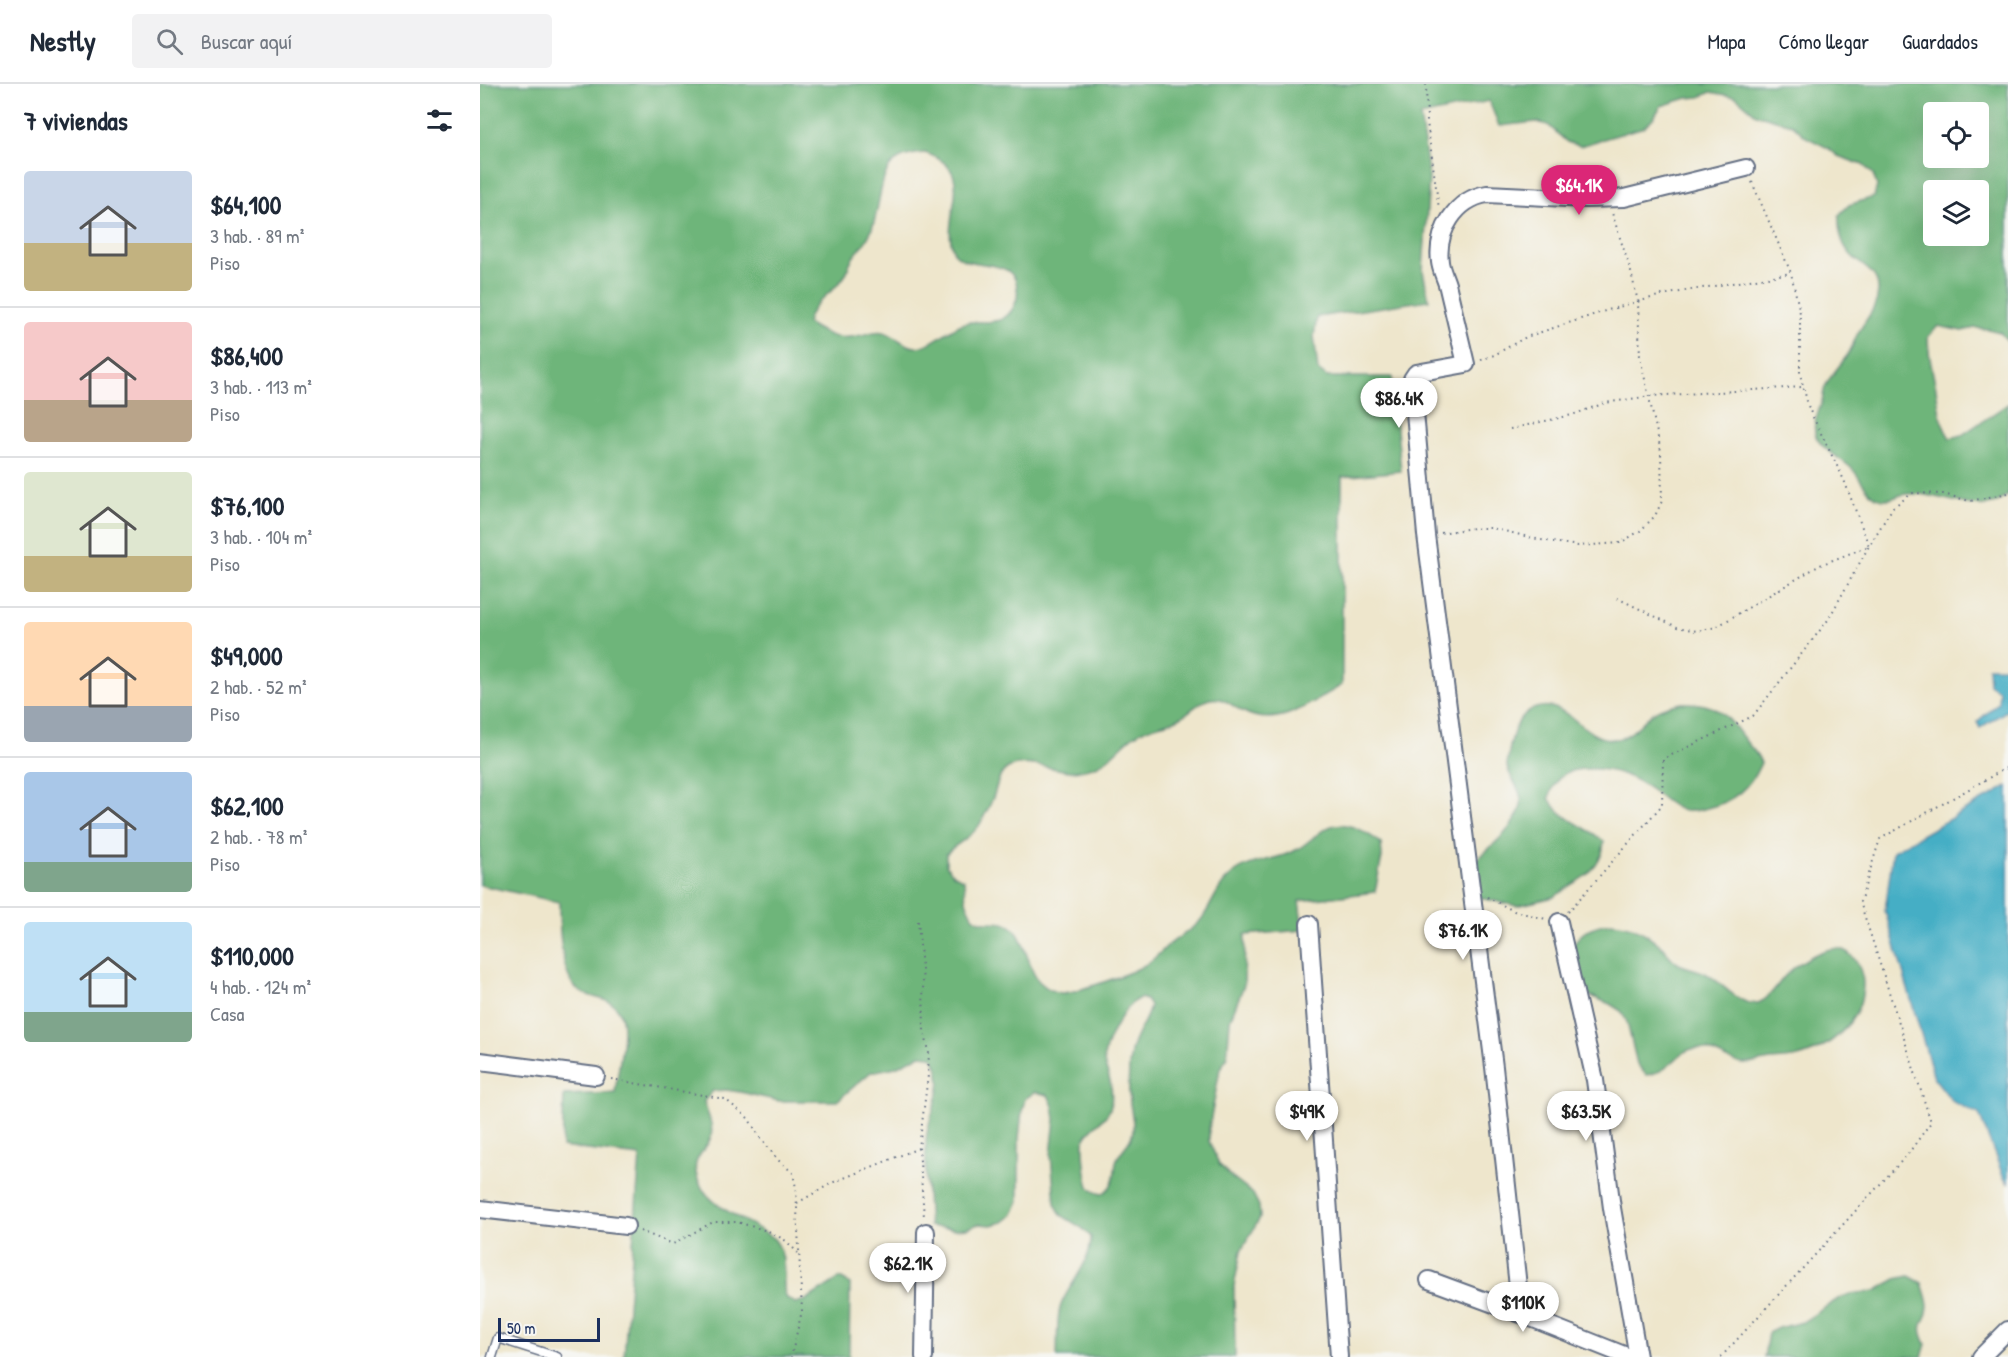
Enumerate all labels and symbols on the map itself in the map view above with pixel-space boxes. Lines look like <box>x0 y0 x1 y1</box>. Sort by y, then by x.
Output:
pin: $64.1K <box>1530 165 1628 216</box>
pin: $86.4K <box>1350 378 1448 429</box>
pin: $76.1K <box>1414 910 1512 961</box>
pin: $49K <box>1271 1091 1343 1142</box>
pin: $63.5K <box>1537 1091 1635 1142</box>
pin: $62.1K <box>859 1243 957 1294</box>
pin: $110K <box>1481 1282 1565 1333</box>
scale bar <box>498 1315 600 1342</box>

